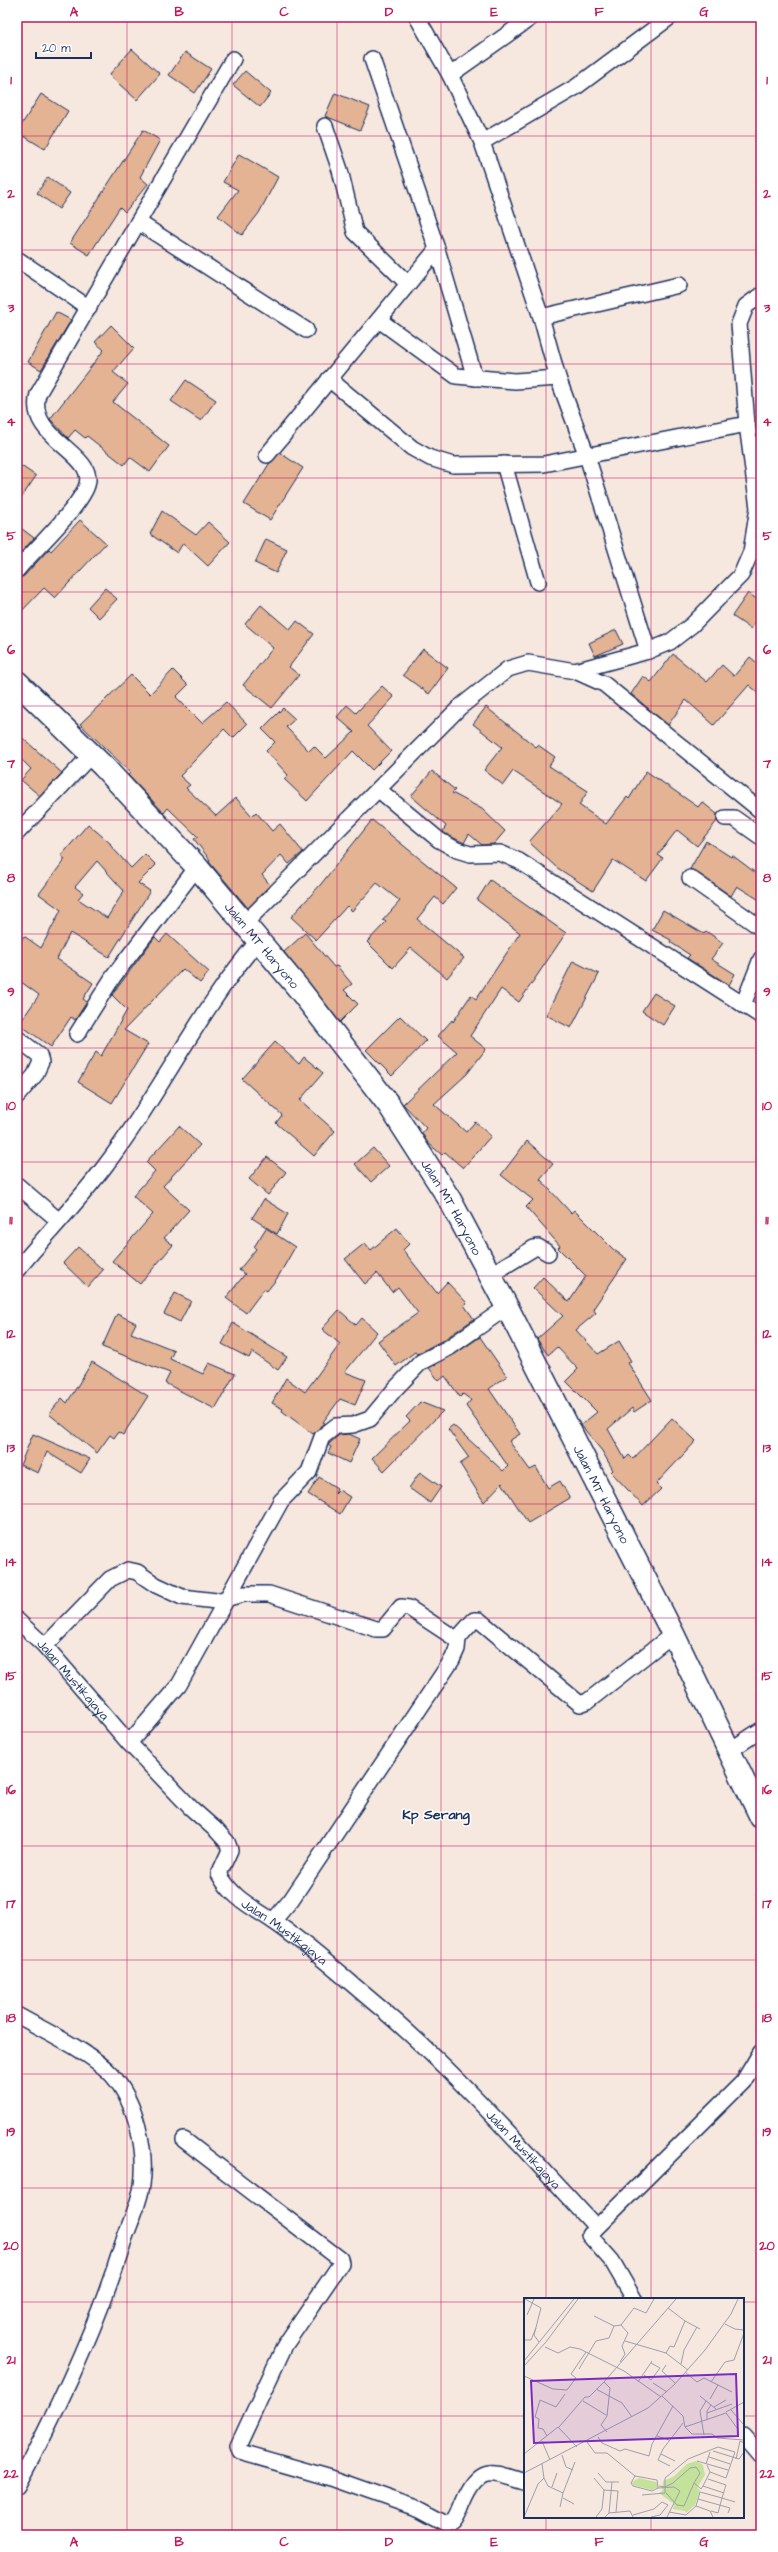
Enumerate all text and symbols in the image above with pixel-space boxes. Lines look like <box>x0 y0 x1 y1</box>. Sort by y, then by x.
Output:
text: A <box>70 3 79 21</box>
text: B <box>174 3 184 21</box>
text: C <box>279 3 289 21</box>
text: D <box>385 3 394 21</box>
text: E <box>490 3 498 21</box>
text: F <box>594 3 604 21</box>
text: G <box>699 3 709 21</box>
scale bar <box>36 34 91 60</box>
text: 20 m <box>42 40 71 57</box>
text: 1 <box>10 71 12 89</box>
text: 1 <box>766 71 768 89</box>
text: 2 <box>6 185 15 203</box>
text: 2 <box>762 185 771 203</box>
text: 3 <box>7 299 15 317</box>
text: 3 <box>763 299 771 317</box>
text: 4 <box>7 413 16 431</box>
text: 4 <box>763 413 772 431</box>
text: 5 <box>6 527 16 545</box>
text: 5 <box>762 527 772 545</box>
text: 6 <box>7 641 16 659</box>
text: 6 <box>763 641 772 659</box>
text: 7 <box>6 755 16 773</box>
text: 7 <box>762 755 772 773</box>
text: 8 <box>7 869 16 887</box>
text: 8 <box>763 869 772 887</box>
street label: Jalan MT Haryono <box>220 899 304 993</box>
text: 9 <box>7 983 15 1001</box>
text: 9 <box>763 983 771 1001</box>
text: 10 <box>6 1097 17 1115</box>
text: 10 <box>762 1097 773 1115</box>
street label: Jalan MT Haryono <box>416 1156 486 1259</box>
text: 11 <box>9 1211 13 1229</box>
text: 11 <box>765 1211 769 1229</box>
text: 12 <box>6 1325 16 1343</box>
text: 12 <box>762 1325 772 1343</box>
text: 13 <box>7 1439 16 1457</box>
text: 13 <box>763 1439 772 1457</box>
street label: Jalan MT Haryono <box>569 1442 634 1547</box>
text: 14 <box>6 1553 16 1571</box>
text: 14 <box>762 1553 772 1571</box>
street label: Jalan Mustikajaya <box>33 1635 113 1725</box>
text: 15 <box>6 1667 17 1685</box>
text: 15 <box>762 1667 773 1685</box>
text: 16 <box>6 1781 17 1799</box>
text: 16 <box>762 1781 773 1799</box>
district label: Kp Serang <box>402 1805 471 1826</box>
text: 17 <box>6 1895 17 1913</box>
street label: Jalan Mustikajaya <box>237 1895 331 1970</box>
text: 17 <box>762 1895 773 1913</box>
text: 18 <box>6 2009 17 2027</box>
text: 18 <box>762 2009 773 2027</box>
street label: Jalan Mustikajaya <box>482 2106 565 2194</box>
text: 19 <box>6 2123 16 2141</box>
text: 19 <box>762 2123 772 2141</box>
text: 20 <box>2 2237 20 2255</box>
text: 20 <box>758 2237 776 2255</box>
inset map <box>524 2298 744 2518</box>
text: 21 <box>5 2351 16 2369</box>
text: 21 <box>761 2351 772 2369</box>
text: 22 <box>3 2465 19 2483</box>
text: 22 <box>759 2465 775 2483</box>
text: A <box>70 2533 79 2551</box>
text: B <box>174 2533 184 2551</box>
text: C <box>279 2533 289 2551</box>
text: D <box>385 2533 394 2551</box>
text: E <box>490 2533 498 2551</box>
text: F <box>594 2533 604 2551</box>
text: G <box>699 2533 709 2551</box>

